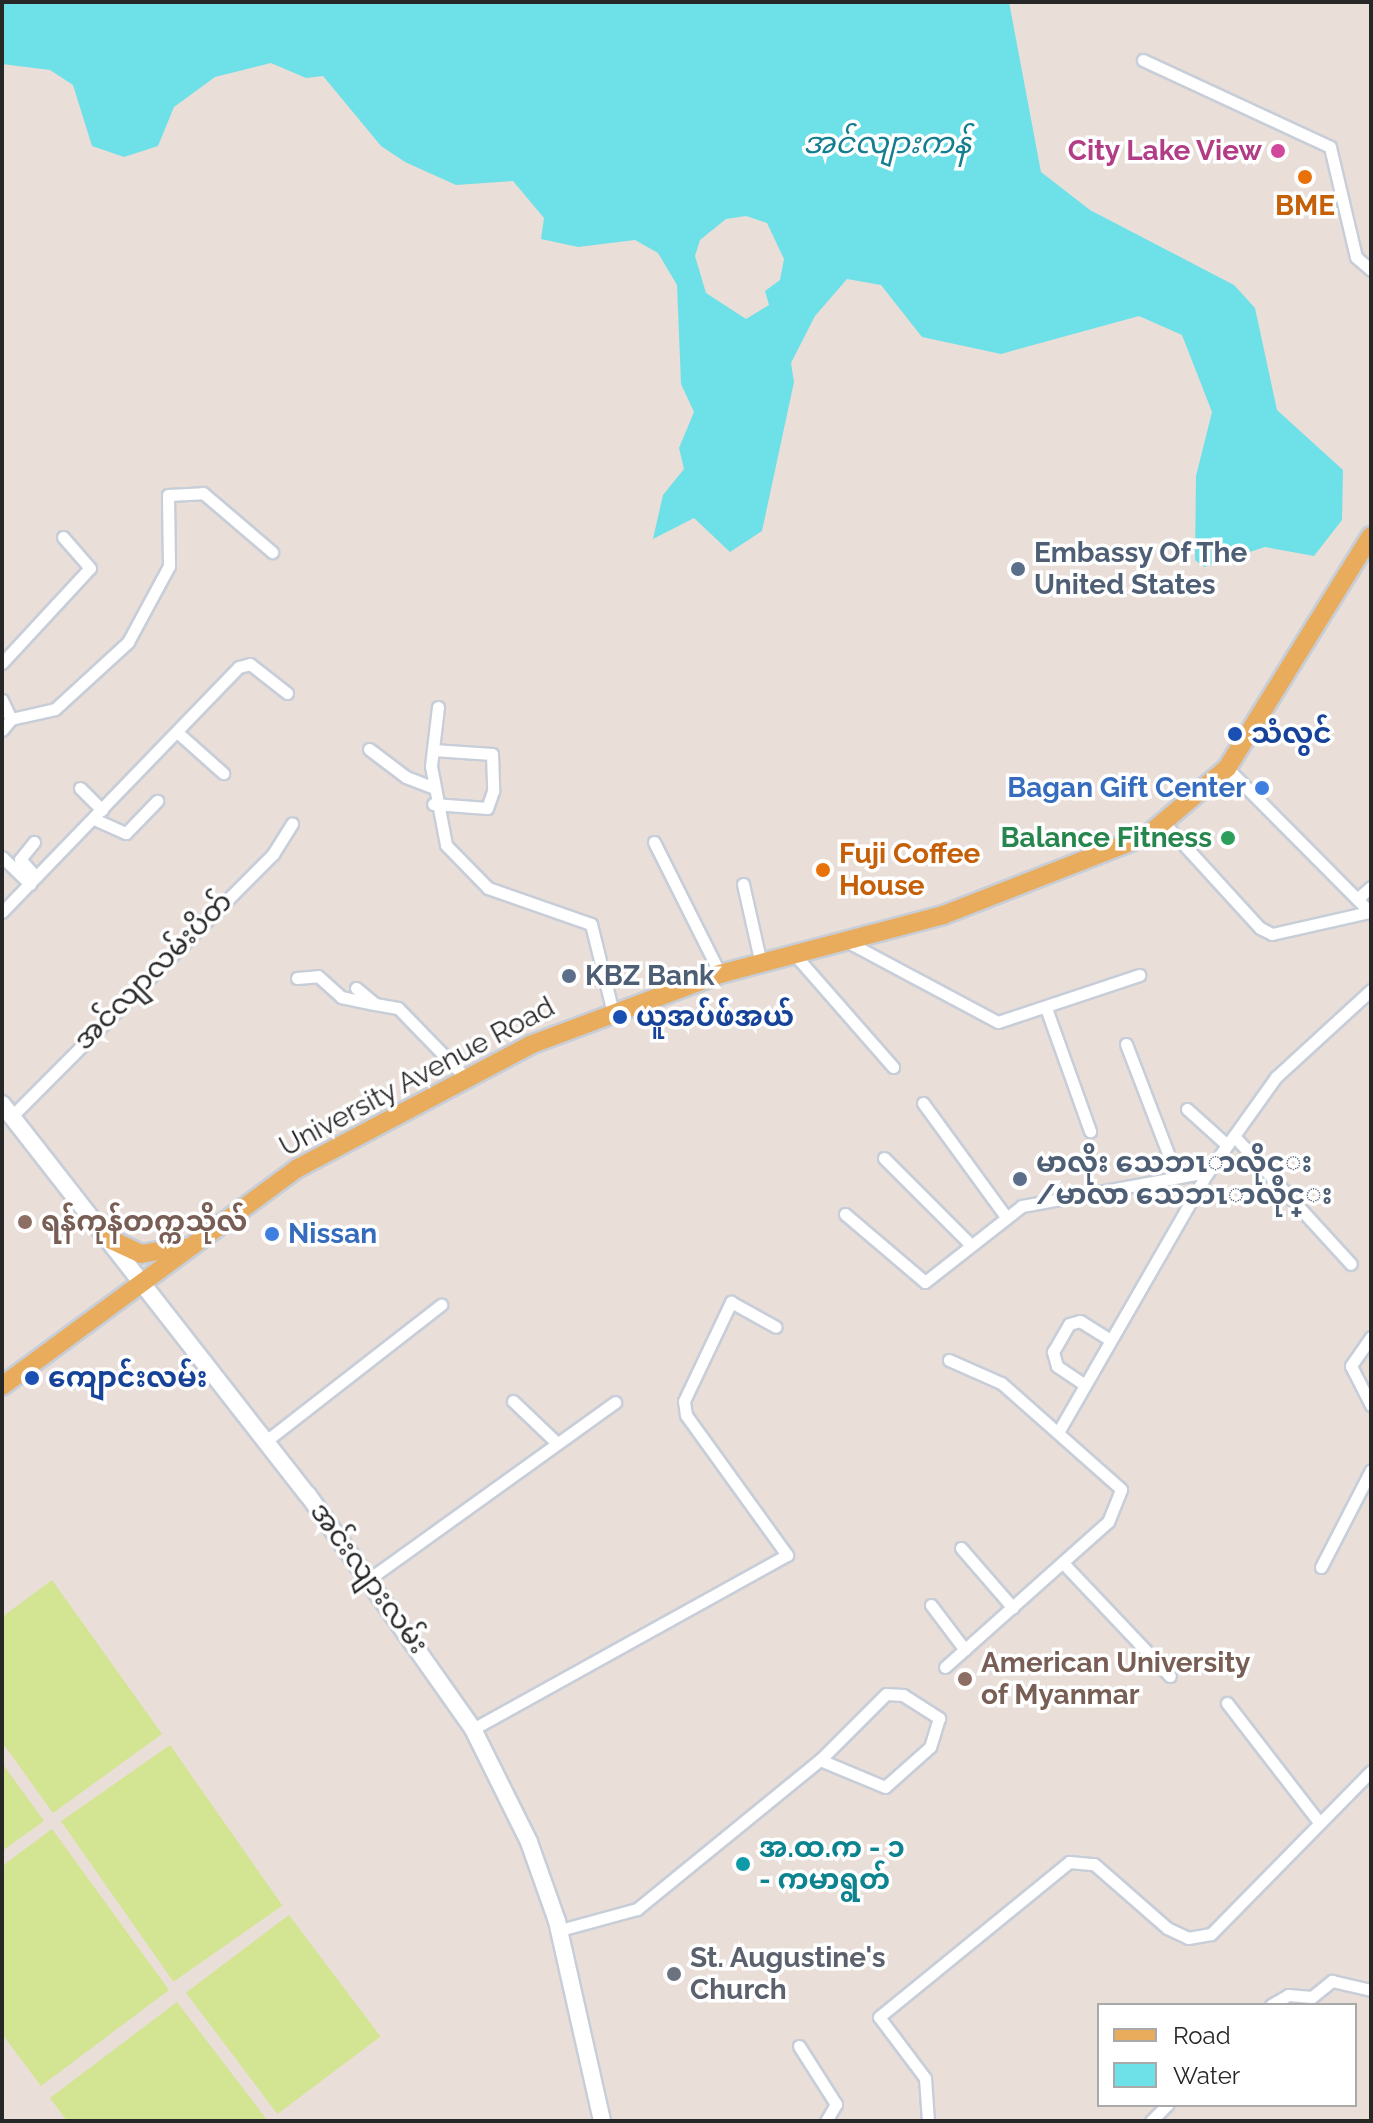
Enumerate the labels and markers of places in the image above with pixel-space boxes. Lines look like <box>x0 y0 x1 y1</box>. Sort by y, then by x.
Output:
place label: City Lake View <box>1066 134 1262 168</box>
marker: City Lake View <box>1269 142 1287 160</box>
marker: BME <box>1296 168 1314 186</box>
place label: BME <box>1275 189 1335 223</box>
place label: Embassy Of The United States <box>1034 536 1249 602</box>
marker: Embassy Of The United States <box>1009 560 1027 578</box>
place label: သံလွင် <box>1251 717 1332 751</box>
marker: သံလွင် <box>1226 725 1244 743</box>
place label: Bagan Gift Center <box>1007 771 1246 805</box>
marker: Bagan Gift Center <box>1253 779 1271 797</box>
place label: Balance Fitness <box>1001 821 1212 855</box>
marker: Balance Fitness <box>1219 829 1237 847</box>
place label: Fuji Coffee House <box>839 837 980 903</box>
marker: Fuji Coffee House <box>814 861 832 879</box>
place label: KBZ Bank <box>585 959 715 993</box>
marker: KBZ Bank <box>560 967 578 985</box>
place label: ယူအပ်ဖ်အယ် <box>636 1000 794 1034</box>
marker: ယူအပ်ဖ်အယ် <box>611 1008 629 1026</box>
place label: မာလိုး သေဘၤာလိုင္း /မာလာ သေဘၤာလိုင္း <box>1036 1146 1333 1212</box>
marker: မာလိုး သေဘၤာလိုင္း /မာလာ သေဘၤာလိုင္း <box>1011 1170 1029 1188</box>
place label: ရန်ကုန်တက္ကသိုလ် <box>41 1205 247 1239</box>
marker: ရန်ကုန်တက္ကသိုလ် <box>16 1213 34 1231</box>
place label: Nissan <box>288 1217 377 1251</box>
marker: Nissan <box>263 1225 281 1243</box>
place label: ကျောင်းလမ်း <box>48 1361 207 1395</box>
marker: ကျောင်းလမ်း <box>23 1369 41 1387</box>
place label: American University of Myanmar <box>981 1646 1250 1712</box>
marker: American University of Myanmar <box>956 1670 974 1688</box>
place label: အ.ထ.က - ၁ - ကမာရွတ် <box>759 1831 905 1897</box>
marker: အ.ထ.က - ၁ - ကမာရွတ် <box>734 1855 752 1873</box>
place label: St. Augustine's Church <box>690 1941 887 2007</box>
marker: St. Augustine's Church <box>665 1965 683 1983</box>

